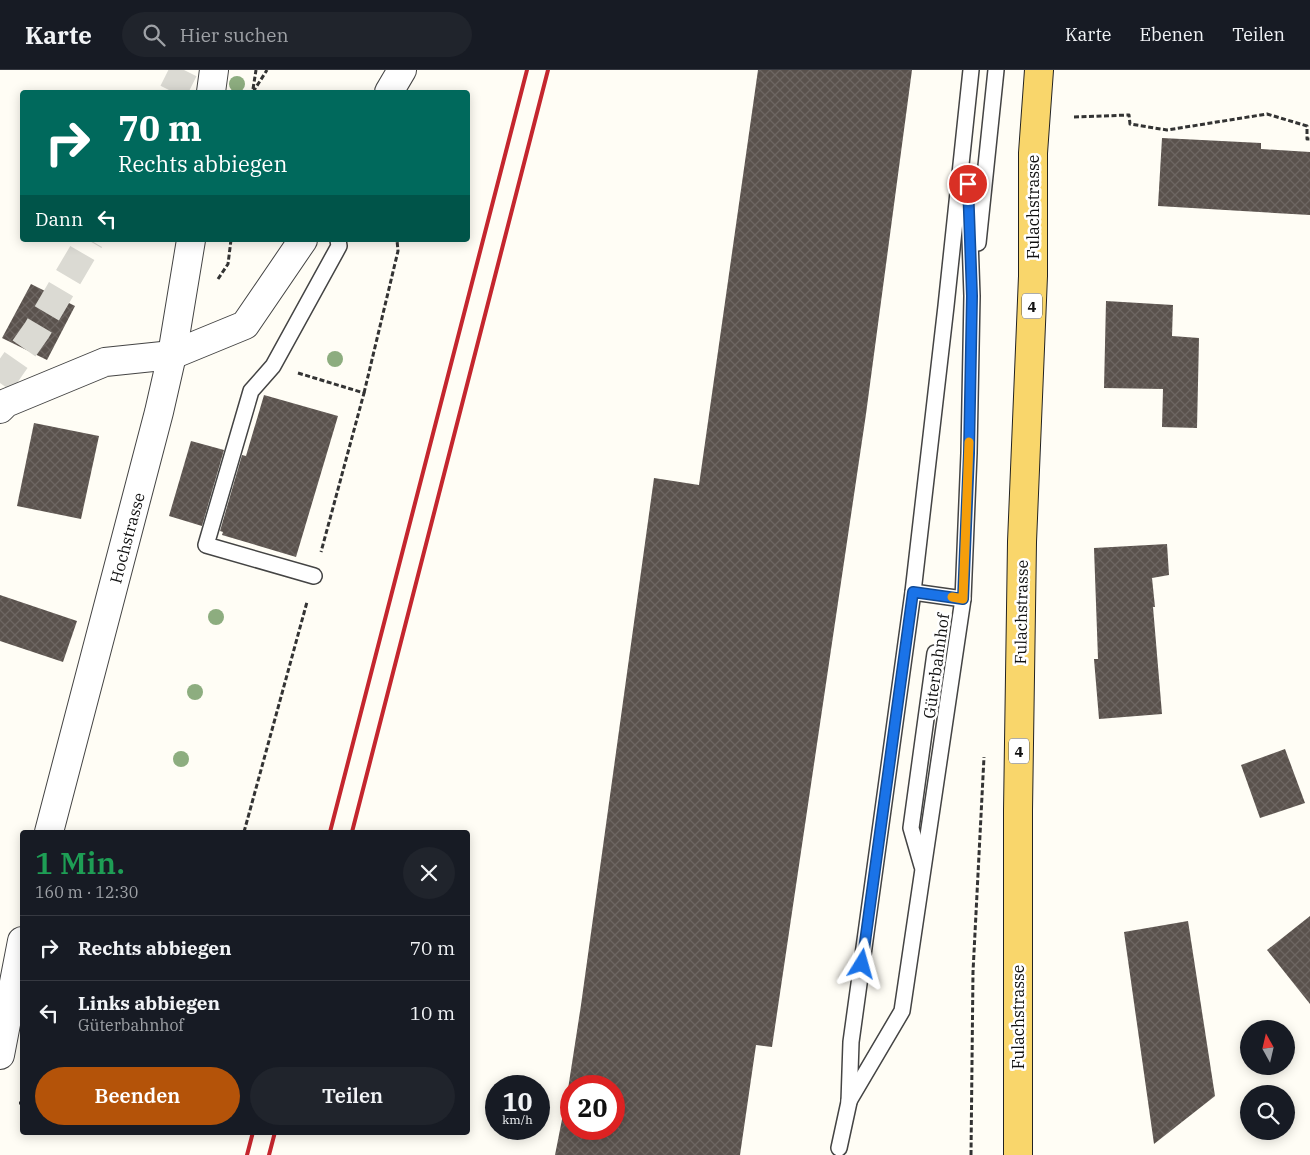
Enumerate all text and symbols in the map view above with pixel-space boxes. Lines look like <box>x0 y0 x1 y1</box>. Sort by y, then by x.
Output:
search box <box>122 12 472 57</box>
text: Karte <box>25 19 92 51</box>
icon: search <box>140 21 168 49</box>
text: Hier suchen <box>180 23 289 47</box>
text: Karte <box>1065 23 1111 46</box>
text: Ebenen <box>1139 23 1204 46</box>
text: Teilen <box>1232 23 1285 46</box>
text: 70 m <box>118 105 202 151</box>
icon: right <box>35 110 100 175</box>
text: Rechts abbiegen <box>118 149 287 178</box>
street label: Fulachstrasse <box>1023 155 1043 259</box>
pin <box>947 163 989 205</box>
icon: arrive <box>954 170 982 198</box>
icon: left <box>93 205 121 233</box>
text: Dann <box>35 207 83 231</box>
road number: 4 <box>1022 294 1042 318</box>
street label: Hochstrasse <box>105 490 149 586</box>
street label: Fulachstrasse <box>1010 560 1032 664</box>
street label: Güterbahnhof <box>919 611 953 720</box>
road number: 4 <box>1009 738 1029 764</box>
text: 1 Min. <box>35 843 125 882</box>
button: close <box>403 847 455 899</box>
text: 160 m · 12:30 <box>35 882 138 902</box>
icon: right <box>35 934 63 962</box>
text: Rechts abbiegen <box>78 936 232 960</box>
text: 70 m <box>410 936 455 960</box>
position arrow <box>835 937 887 989</box>
street label: Fulachstrasse <box>1008 965 1028 1069</box>
text: Links abbiegen <box>78 991 220 1015</box>
icon: left <box>35 999 63 1027</box>
text: 10 m <box>410 1001 455 1025</box>
text: Güterbahnhof <box>78 1015 184 1035</box>
north arrow <box>1240 1020 1295 1075</box>
map controls <box>1240 1020 1295 1140</box>
button: Beenden <box>35 1067 240 1125</box>
button: Teilen <box>250 1067 455 1125</box>
speed limit sign: 20 <box>560 1075 625 1140</box>
text: 10 <box>502 1085 533 1118</box>
button: search <box>1240 1085 1295 1140</box>
text: km/h <box>502 1112 533 1127</box>

